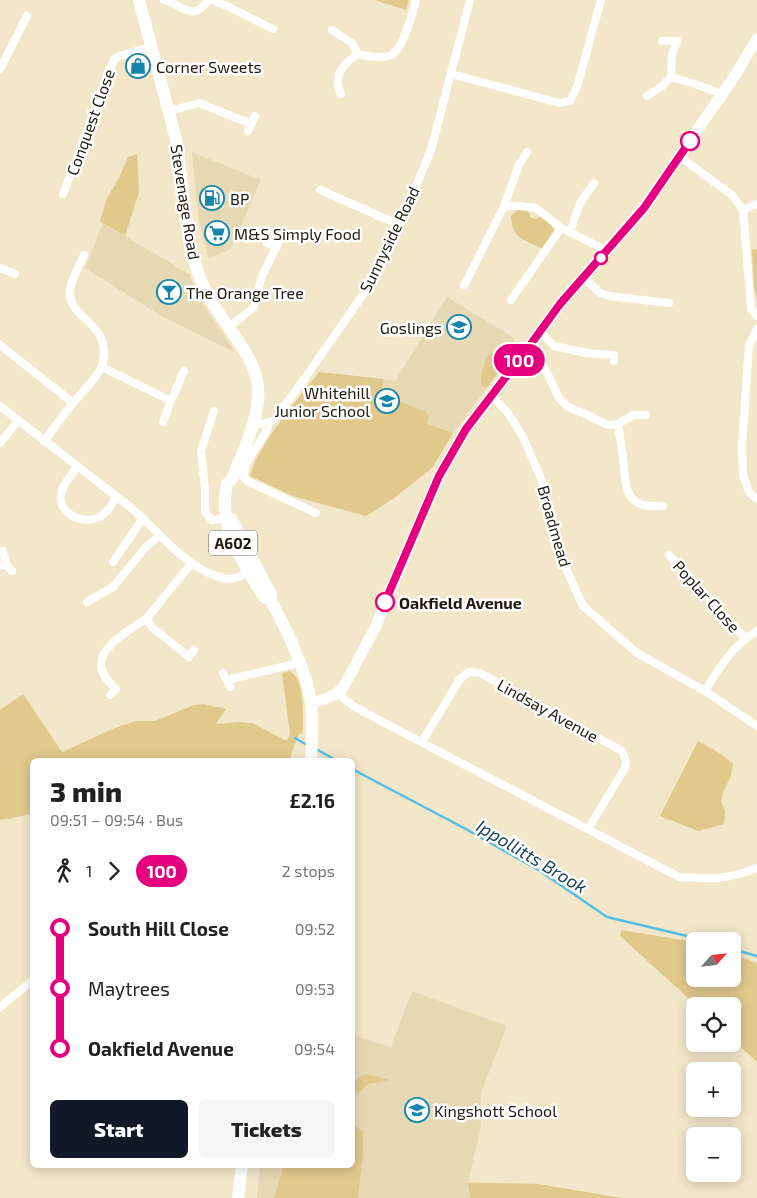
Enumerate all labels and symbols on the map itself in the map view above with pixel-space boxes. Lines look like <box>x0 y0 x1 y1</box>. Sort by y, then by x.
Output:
shop icon: Corner Sweets <box>125 53 151 79</box>
place label: Corner Sweets <box>156 57 262 76</box>
street label: Conquest Close <box>62 66 118 178</box>
unlabelled marker <box>680 131 700 151</box>
street label: Stevenage Road <box>168 143 204 261</box>
street label: Sunnyside Road <box>355 183 423 295</box>
fuel station icon: BP <box>199 185 225 211</box>
place label: BP <box>230 189 249 208</box>
supermarket icon: M&S Simply Food <box>204 220 230 246</box>
place label: M&S Simply Food <box>234 224 361 243</box>
unlabelled marker <box>594 251 608 265</box>
bar icon: The Orange Tree <box>156 279 182 305</box>
place label: The Orange Tree <box>186 283 304 302</box>
school or university icon: Goslings <box>446 314 472 340</box>
place label: Goslings <box>380 318 442 337</box>
line badge: 100 <box>490 344 548 376</box>
place label: Whitehill Junior School <box>274 383 370 420</box>
school or university icon: Whitehill Junior School <box>374 388 400 414</box>
street label: Broadmead <box>534 483 576 569</box>
road number: A602 <box>209 530 257 556</box>
street label: Poplar Close <box>670 556 744 636</box>
marker: Oakfield Avenue <box>375 592 395 612</box>
place label: Oakfield Avenue <box>399 593 522 612</box>
street label: Lindsay Avenue <box>494 674 602 746</box>
water label: Ippollitts Brook <box>473 814 591 898</box>
north arrow <box>686 932 741 988</box>
school or university icon: Kingshott School <box>404 1097 430 1123</box>
place label: Kingshott School <box>434 1101 557 1120</box>

